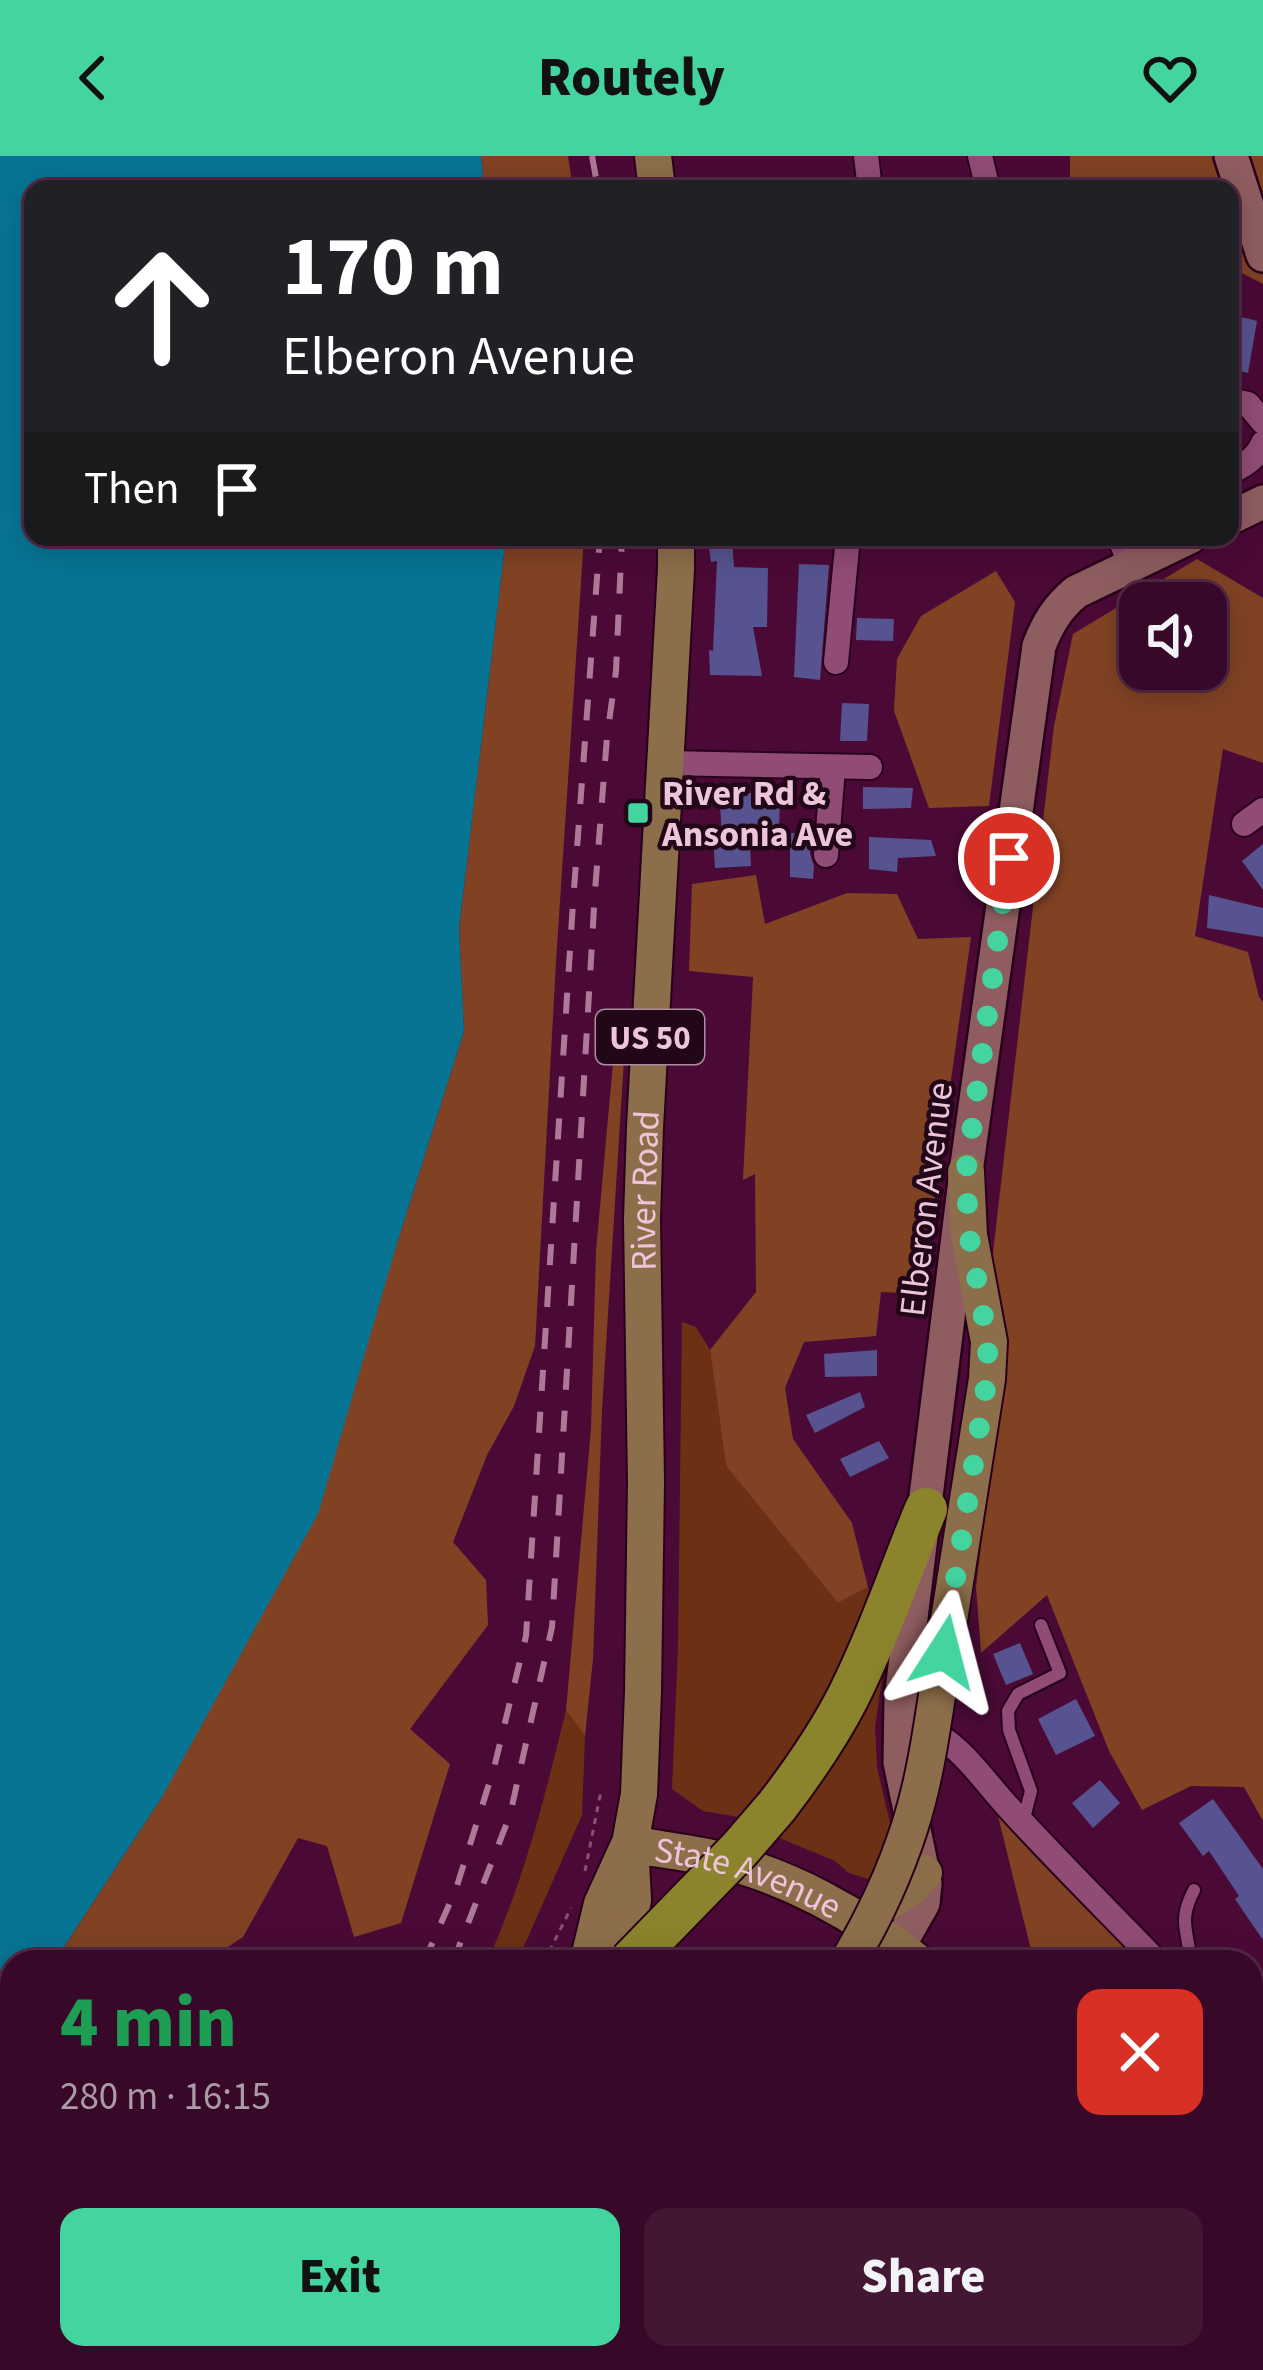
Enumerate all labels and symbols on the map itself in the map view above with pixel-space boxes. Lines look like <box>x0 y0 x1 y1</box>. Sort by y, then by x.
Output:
place label: River Rd & Ansonia Ave <box>661 768 853 860</box>
marker: River Rd & Ansonia Ave <box>625 800 651 826</box>
pin <box>958 807 1060 909</box>
road number: US 50 <box>596 1010 704 1064</box>
street label: Elberon Avenue <box>887 1079 966 1319</box>
street label: River Road <box>618 1109 673 1271</box>
position arrow <box>881 1589 1007 1715</box>
street label: State Avenue <box>651 1824 851 1932</box>

